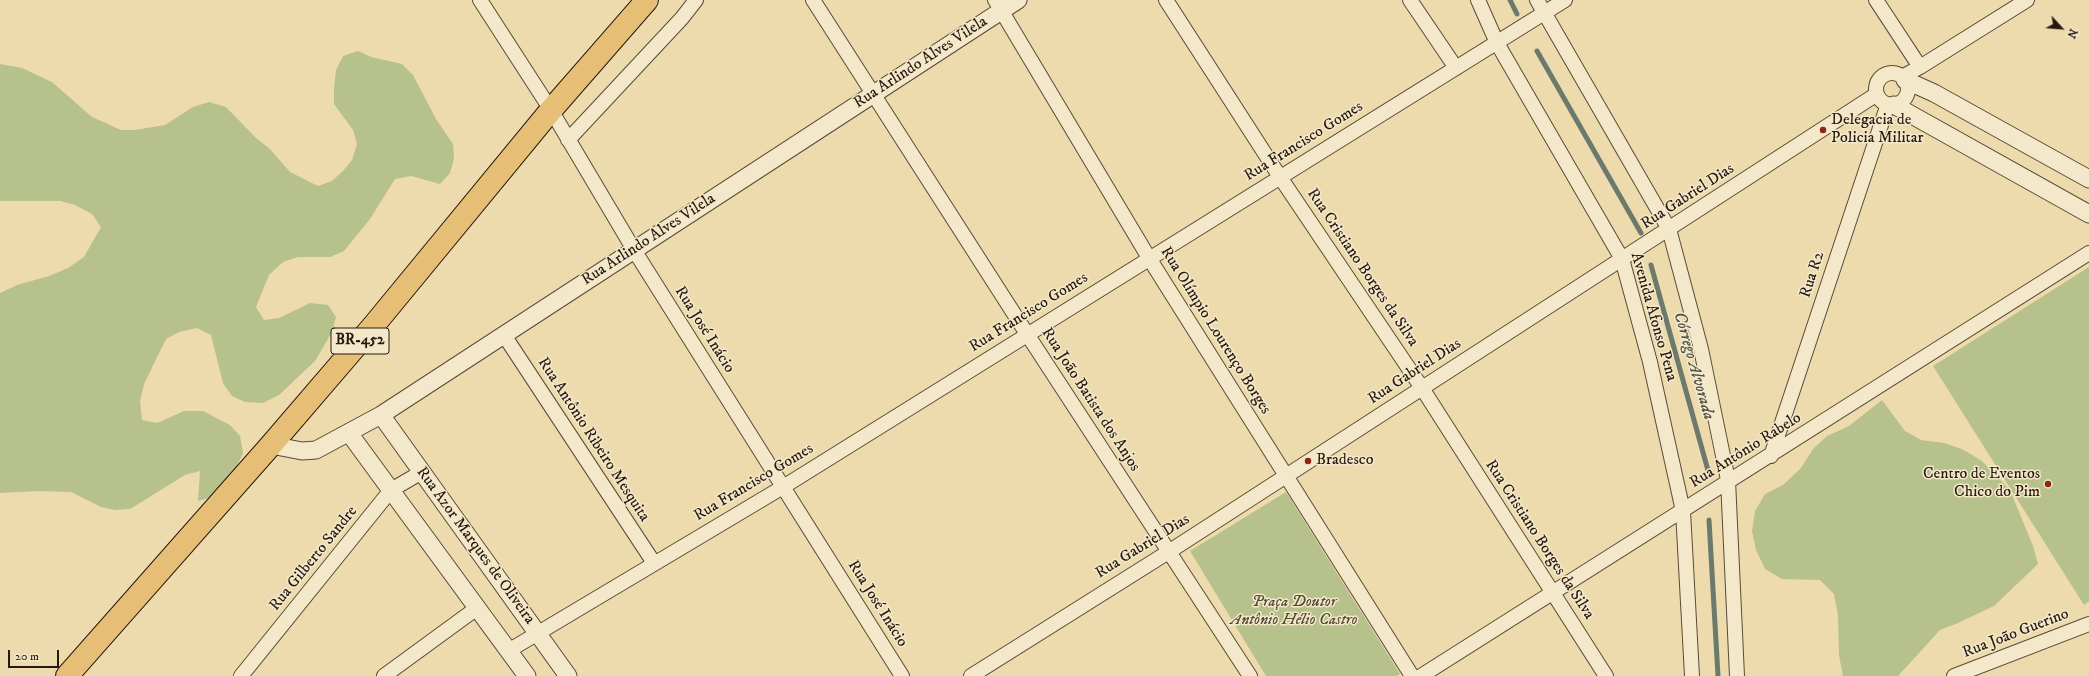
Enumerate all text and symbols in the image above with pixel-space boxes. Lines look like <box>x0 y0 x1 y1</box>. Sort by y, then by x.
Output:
north arrow <box>2041 8 2081 48</box>
street label: Rua Arlindo Alves Vilela <box>851 13 991 113</box>
text: N <box>2064 26 2080 40</box>
street label: Rua Francisco Gomes <box>1241 98 1367 186</box>
place label: Delegacia de Policia Militar <box>1831 111 1923 149</box>
marker: Delegacia de Policia Militar <box>1818 125 1828 135</box>
street label: Rua Gabriel Dias <box>1638 160 1738 234</box>
street label: Rua Cristiano Borges da Silva <box>1302 185 1422 351</box>
street label: Rua Arlindo Alves Vilela <box>579 190 719 290</box>
street label: Rua Olímpio Lourenço Borges <box>1156 244 1274 418</box>
street label: Avenida Afonso Pena <box>1625 250 1681 384</box>
street label: Rua R2 <box>1797 250 1829 300</box>
street label: Rua Francisco Gomes <box>966 269 1092 357</box>
street label: Rua José Inácio <box>670 283 738 377</box>
water label: Córrego Alvorada <box>1668 310 1718 422</box>
street label: Rua João Batista dos Anjos <box>1036 325 1144 475</box>
road number: BR-452 <box>331 328 389 354</box>
street label: Rua Gabriel Dias <box>1365 335 1465 409</box>
street label: Rua Antônio Ribeiro Mesquita <box>533 354 653 526</box>
street label: Rua Antônio Rabelo <box>1687 409 1805 493</box>
street label: Rua Francisco Gomes <box>691 440 817 526</box>
place label: Bradesco <box>1316 451 1373 471</box>
marker: Bradesco <box>1303 456 1313 466</box>
street label: Rua Cristiano Borges da Silva <box>1480 457 1598 623</box>
street label: Rua Azor Marques de Oliveira <box>411 464 539 628</box>
place label: Centro de Eventos Chico do Pim <box>1923 465 2040 503</box>
marker: Centro de Eventos Chico do Pim <box>2043 479 2053 489</box>
street label: Rua Gilberto Sandre <box>266 503 362 615</box>
street label: Rua Gabriel Dias <box>1092 510 1194 584</box>
street label: Rua José Inácio <box>843 557 911 651</box>
park label: Praça Doutor Antônio Hélio Castro <box>1231 593 1357 631</box>
street label: Rua João Guerino <box>1960 605 2072 663</box>
scale bar <box>10 642 61 668</box>
text: 20 m <box>15 649 39 664</box>

